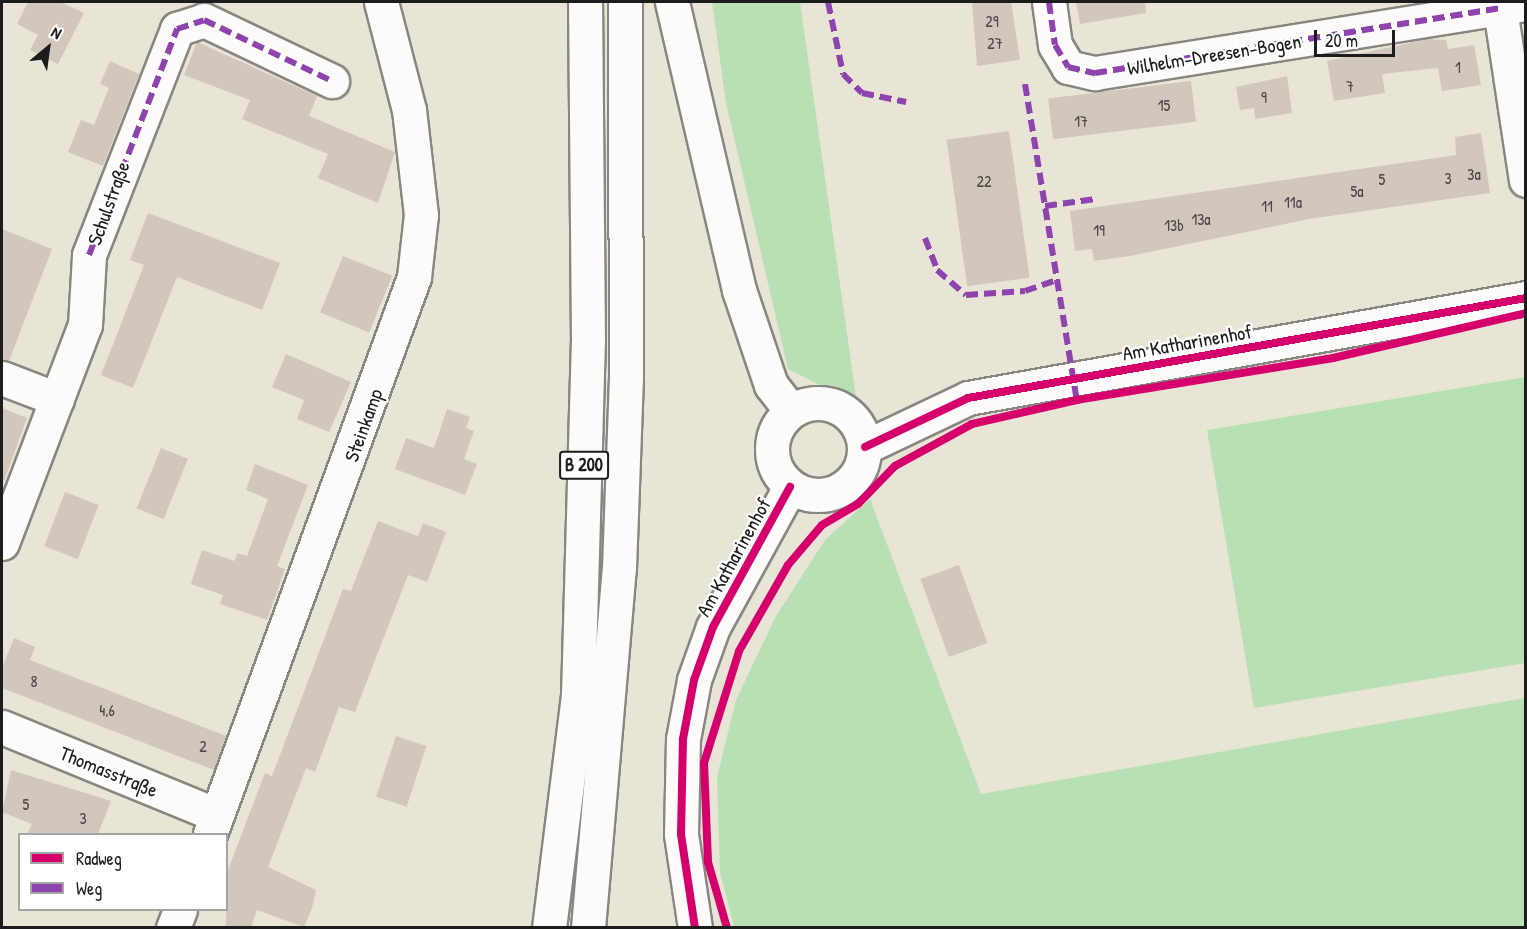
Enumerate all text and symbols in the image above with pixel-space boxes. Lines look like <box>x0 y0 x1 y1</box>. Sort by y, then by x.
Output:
house number: 29 <box>985 11 999 31</box>
north arrow <box>18 18 78 78</box>
scale bar <box>1317 18 1398 56</box>
text: N <box>48 21 66 44</box>
street label: Wilhelm-Dreesen-Bogen <box>1125 28 1303 80</box>
text: 20 m <box>1325 28 1358 53</box>
house number: 27 <box>987 33 1003 53</box>
house number: 1 <box>1455 57 1461 77</box>
house number: 7 <box>1346 76 1354 96</box>
house number: 9 <box>1261 87 1267 107</box>
house number: 15 <box>1158 95 1170 115</box>
house number: 17 <box>1074 111 1088 131</box>
street label: Schulstraße <box>82 158 134 248</box>
house number: 3a <box>1467 164 1481 184</box>
house number: 3 <box>1444 168 1452 188</box>
house number: 5 <box>1379 169 1385 189</box>
house number: 22 <box>977 171 991 191</box>
house number: 5a <box>1350 181 1364 201</box>
house number: 11a <box>1284 192 1302 212</box>
house number: 11 <box>1261 196 1273 216</box>
house number: 13a <box>1191 209 1211 229</box>
house number: 13b <box>1164 215 1184 235</box>
house number: 19 <box>1093 220 1105 240</box>
street label: Am Katharinenhof <box>1120 319 1254 365</box>
street label: Steinkamp <box>339 385 387 465</box>
road number: B 200 <box>558 450 610 480</box>
street label: Am Katharinenhof <box>691 494 775 620</box>
house number: 8 <box>31 671 37 691</box>
house number: 4,6 <box>99 700 115 720</box>
house number: 2 <box>199 736 207 756</box>
street label: Thomasstraße <box>56 740 162 802</box>
house number: 5 <box>23 794 29 814</box>
house number: 3 <box>79 808 87 828</box>
legend <box>18 833 228 911</box>
text: Radweg <box>76 846 122 871</box>
text: Weg <box>76 876 102 901</box>

